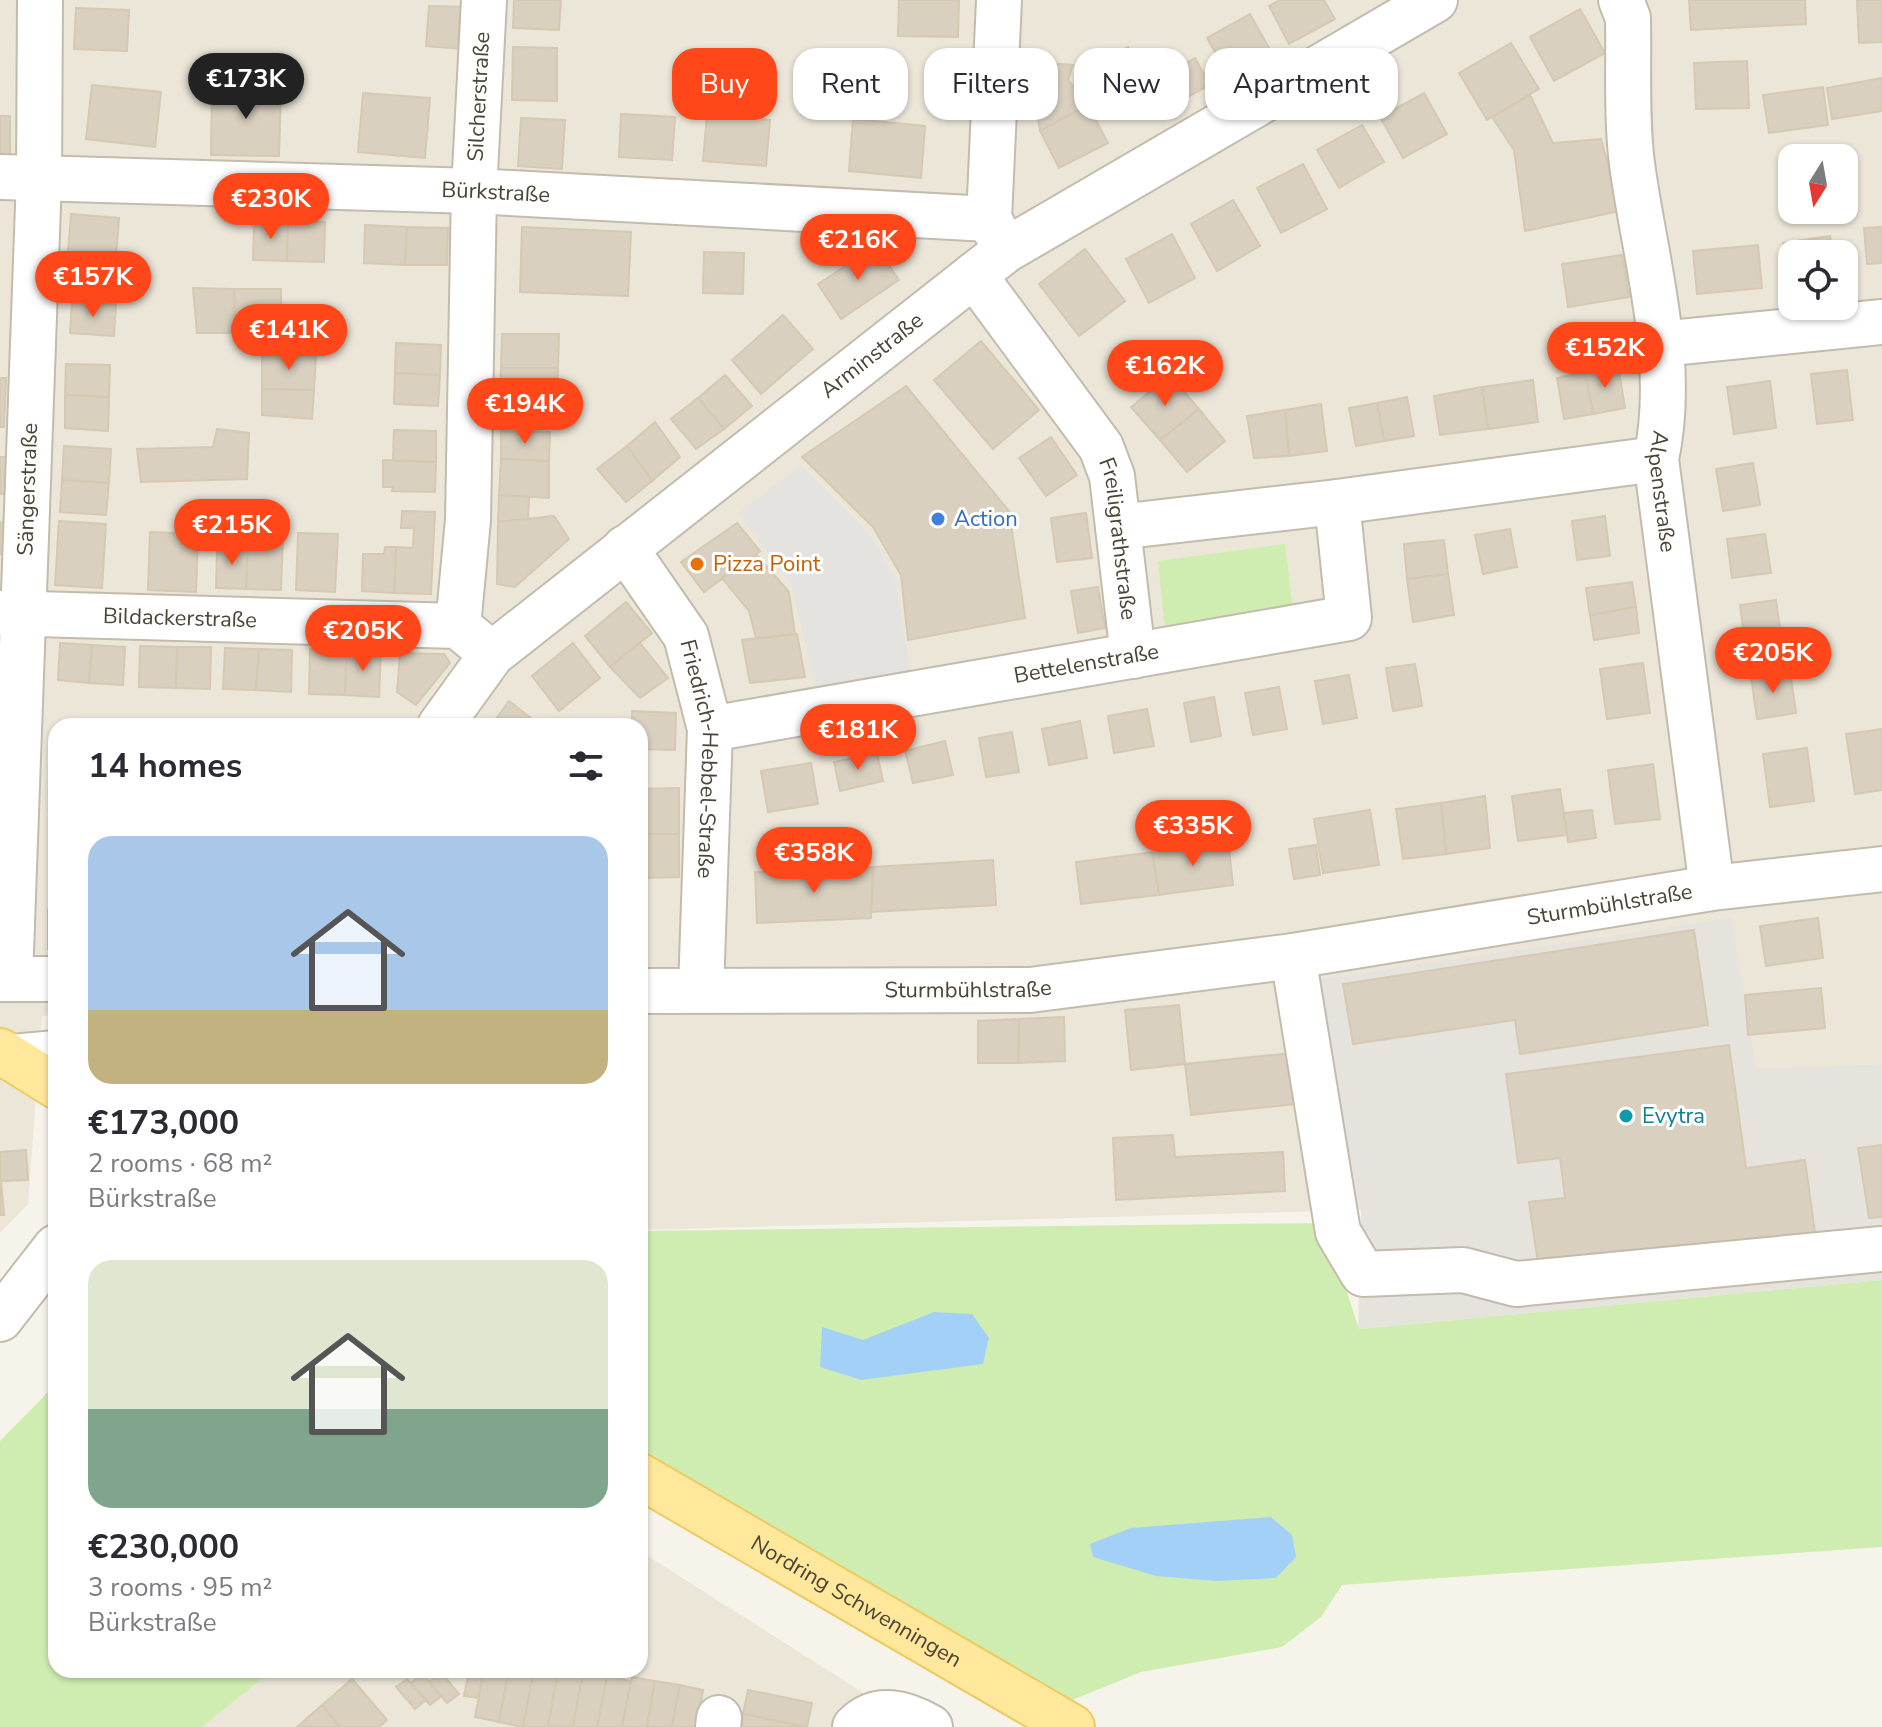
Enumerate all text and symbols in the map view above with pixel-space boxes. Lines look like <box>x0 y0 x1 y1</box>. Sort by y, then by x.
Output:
street label: Silcherstraße <box>461 31 497 162</box>
chip: Buy <box>672 48 777 120</box>
chip: Rent <box>793 48 908 120</box>
chip: Filters <box>924 48 1058 120</box>
chip: New <box>1074 48 1189 120</box>
chip: Apartment <box>1205 48 1398 120</box>
pin: €173K <box>190 53 302 121</box>
text: €173K <box>206 61 286 96</box>
north arrow <box>1778 144 1858 224</box>
map controls <box>1778 144 1858 320</box>
pin: €230K <box>215 173 327 241</box>
street label: Bürkstraße <box>441 175 551 210</box>
text: €230K <box>231 181 311 216</box>
pin: €216K <box>802 214 914 282</box>
text: €216K <box>818 222 898 257</box>
button: locate <box>1778 240 1858 320</box>
pin: €157K <box>37 251 149 319</box>
text: €157K <box>53 259 133 294</box>
pin: €141K <box>233 304 345 372</box>
street label: Arminstraße <box>814 306 930 405</box>
text: €141K <box>249 312 329 347</box>
pin: €152K <box>1549 322 1661 390</box>
text: €152K <box>1565 330 1645 365</box>
pin: €162K <box>1109 340 1221 408</box>
text: €162K <box>1125 348 1205 383</box>
pin: €194K <box>469 378 581 446</box>
text: €194K <box>485 386 565 421</box>
street label: Sängerstraße <box>10 422 45 556</box>
street label: Alpenstraße <box>1640 429 1683 554</box>
street label: Freiligrathstraße <box>1091 453 1144 622</box>
pin: €215K <box>176 499 288 567</box>
place label: Action <box>954 504 1018 534</box>
text: €215K <box>192 507 272 542</box>
marker: Action <box>929 510 947 528</box>
place label: Pizza Point <box>713 549 821 579</box>
marker: Pizza Point <box>688 555 706 573</box>
street label: Bildackerstraße <box>102 601 257 635</box>
pin: €205K <box>307 605 419 673</box>
text: €205K <box>323 613 403 648</box>
pin: €205K <box>1717 627 1829 695</box>
text: €205K <box>1733 635 1813 670</box>
street label: Friedrich-Hebbel-Straße <box>673 636 725 879</box>
street label: Bettelenstraße <box>1011 636 1161 691</box>
pin: €181K <box>802 704 914 772</box>
text: €181K <box>818 712 898 747</box>
text: 14 homes <box>88 743 242 789</box>
icon: filters <box>564 744 608 788</box>
pin: €335K <box>1137 800 1249 868</box>
text: €335K <box>1153 808 1233 843</box>
pin: €358K <box>758 827 870 895</box>
text: €358K <box>774 835 854 870</box>
street label: Sturmbühlstraße <box>1525 876 1695 933</box>
icon: home <box>276 888 420 1032</box>
street label: Sturmbühlstraße <box>884 972 1053 1005</box>
text: €173,000 <box>88 1100 239 1146</box>
place label: Evytra <box>1642 1101 1705 1131</box>
marker: Evytra <box>1617 1107 1635 1125</box>
text: 2 rooms · 68 m² <box>88 1146 272 1181</box>
text: Bürkstraße <box>88 1181 217 1216</box>
icon: home <box>276 1312 420 1456</box>
text: €230,000 <box>88 1524 239 1570</box>
street label: Nordring Schwenningen <box>745 1529 967 1675</box>
text: 3 rooms · 95 m² <box>88 1570 272 1605</box>
text: Bürkstraße <box>88 1605 217 1640</box>

